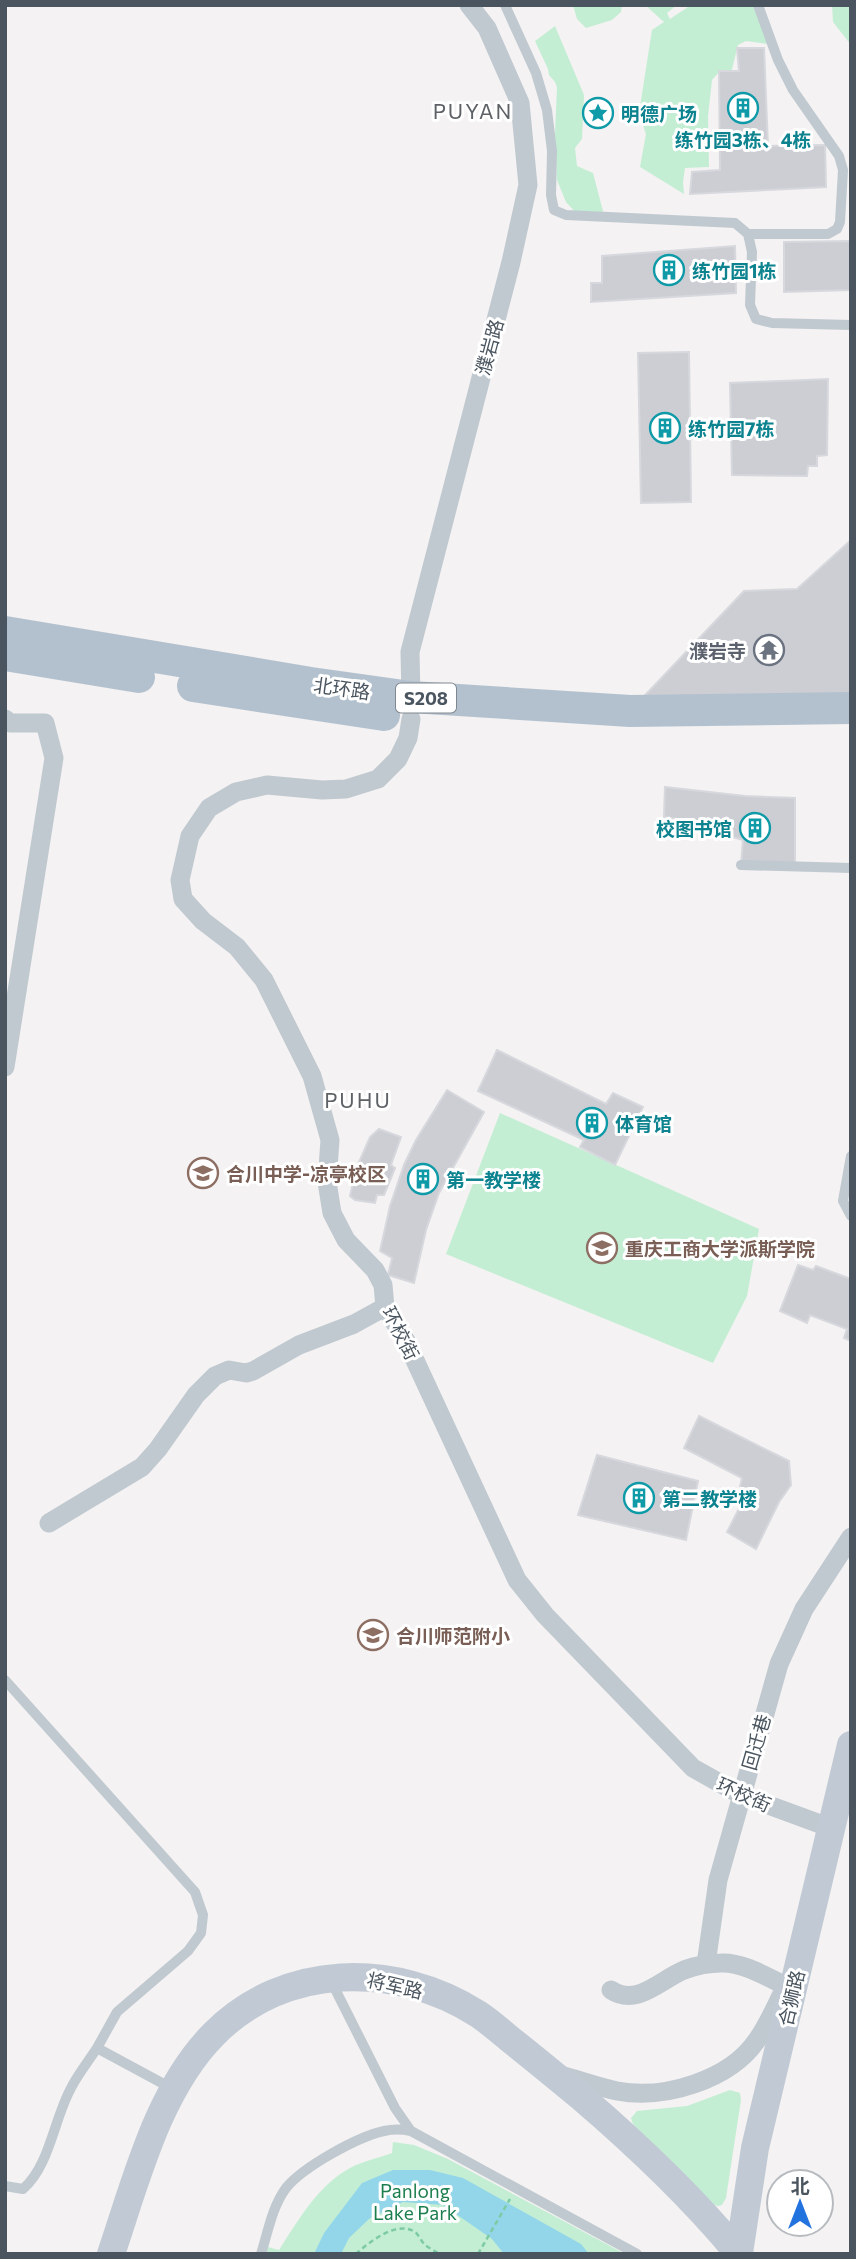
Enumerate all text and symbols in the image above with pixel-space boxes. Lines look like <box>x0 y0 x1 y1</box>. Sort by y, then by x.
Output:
building icon: 练竹园3栋、4栋 <box>726 91 760 125</box>
place icon: 明德广场 <box>581 96 615 130</box>
district label: PUYAN <box>433 98 513 123</box>
place label: 明德广场 <box>621 102 697 125</box>
place label: 练竹园3栋、4栋 <box>675 128 811 151</box>
building icon: 练竹园1栋 <box>652 253 686 287</box>
place label: 练竹园1栋 <box>692 259 777 282</box>
street label: 濮岩路 <box>471 316 507 378</box>
building icon: 练竹园7栋 <box>648 411 682 445</box>
place label: 练竹园7栋 <box>688 417 774 440</box>
temple icon: 濮岩寺 <box>752 633 786 667</box>
place label: 濮岩寺 <box>689 639 746 662</box>
street label: 北环路 <box>312 673 372 703</box>
road number: S208 <box>396 684 456 712</box>
building icon: 校图书馆 <box>738 811 772 845</box>
place label: 校图书馆 <box>656 817 732 840</box>
district label: PUHU <box>324 1087 392 1112</box>
building icon: 体育馆 <box>575 1106 609 1140</box>
place label: 体育馆 <box>615 1112 672 1135</box>
school or university icon: 合川中学-凉亭校区 <box>186 1156 220 1190</box>
place label: 合川中学-凉亭校区 <box>226 1162 386 1185</box>
building icon: 第一教学楼 <box>406 1162 440 1196</box>
place label: 第一教学楼 <box>446 1168 541 1191</box>
school or university icon: 重庆工商大学派斯学院 <box>585 1231 619 1265</box>
place label: 重庆工商大学派斯学院 <box>625 1237 815 1260</box>
street label: 环校街 <box>378 1302 424 1364</box>
building icon: 第二教学楼 <box>622 1481 656 1515</box>
place label: 第二教学楼 <box>662 1487 757 1510</box>
school or university icon: 合川师范附小 <box>356 1618 390 1652</box>
place label: 合川师范附小 <box>396 1624 510 1647</box>
street label: 回迁巷 <box>737 1711 775 1773</box>
street label: 环校街 <box>713 1772 775 1816</box>
street label: 将军路 <box>365 1967 425 2003</box>
street label: 合狮路 <box>773 1968 809 2028</box>
north arrow <box>765 2168 835 2238</box>
text: 北 <box>790 2174 810 2197</box>
park label: Panlong Lake Park <box>373 2179 457 2224</box>

